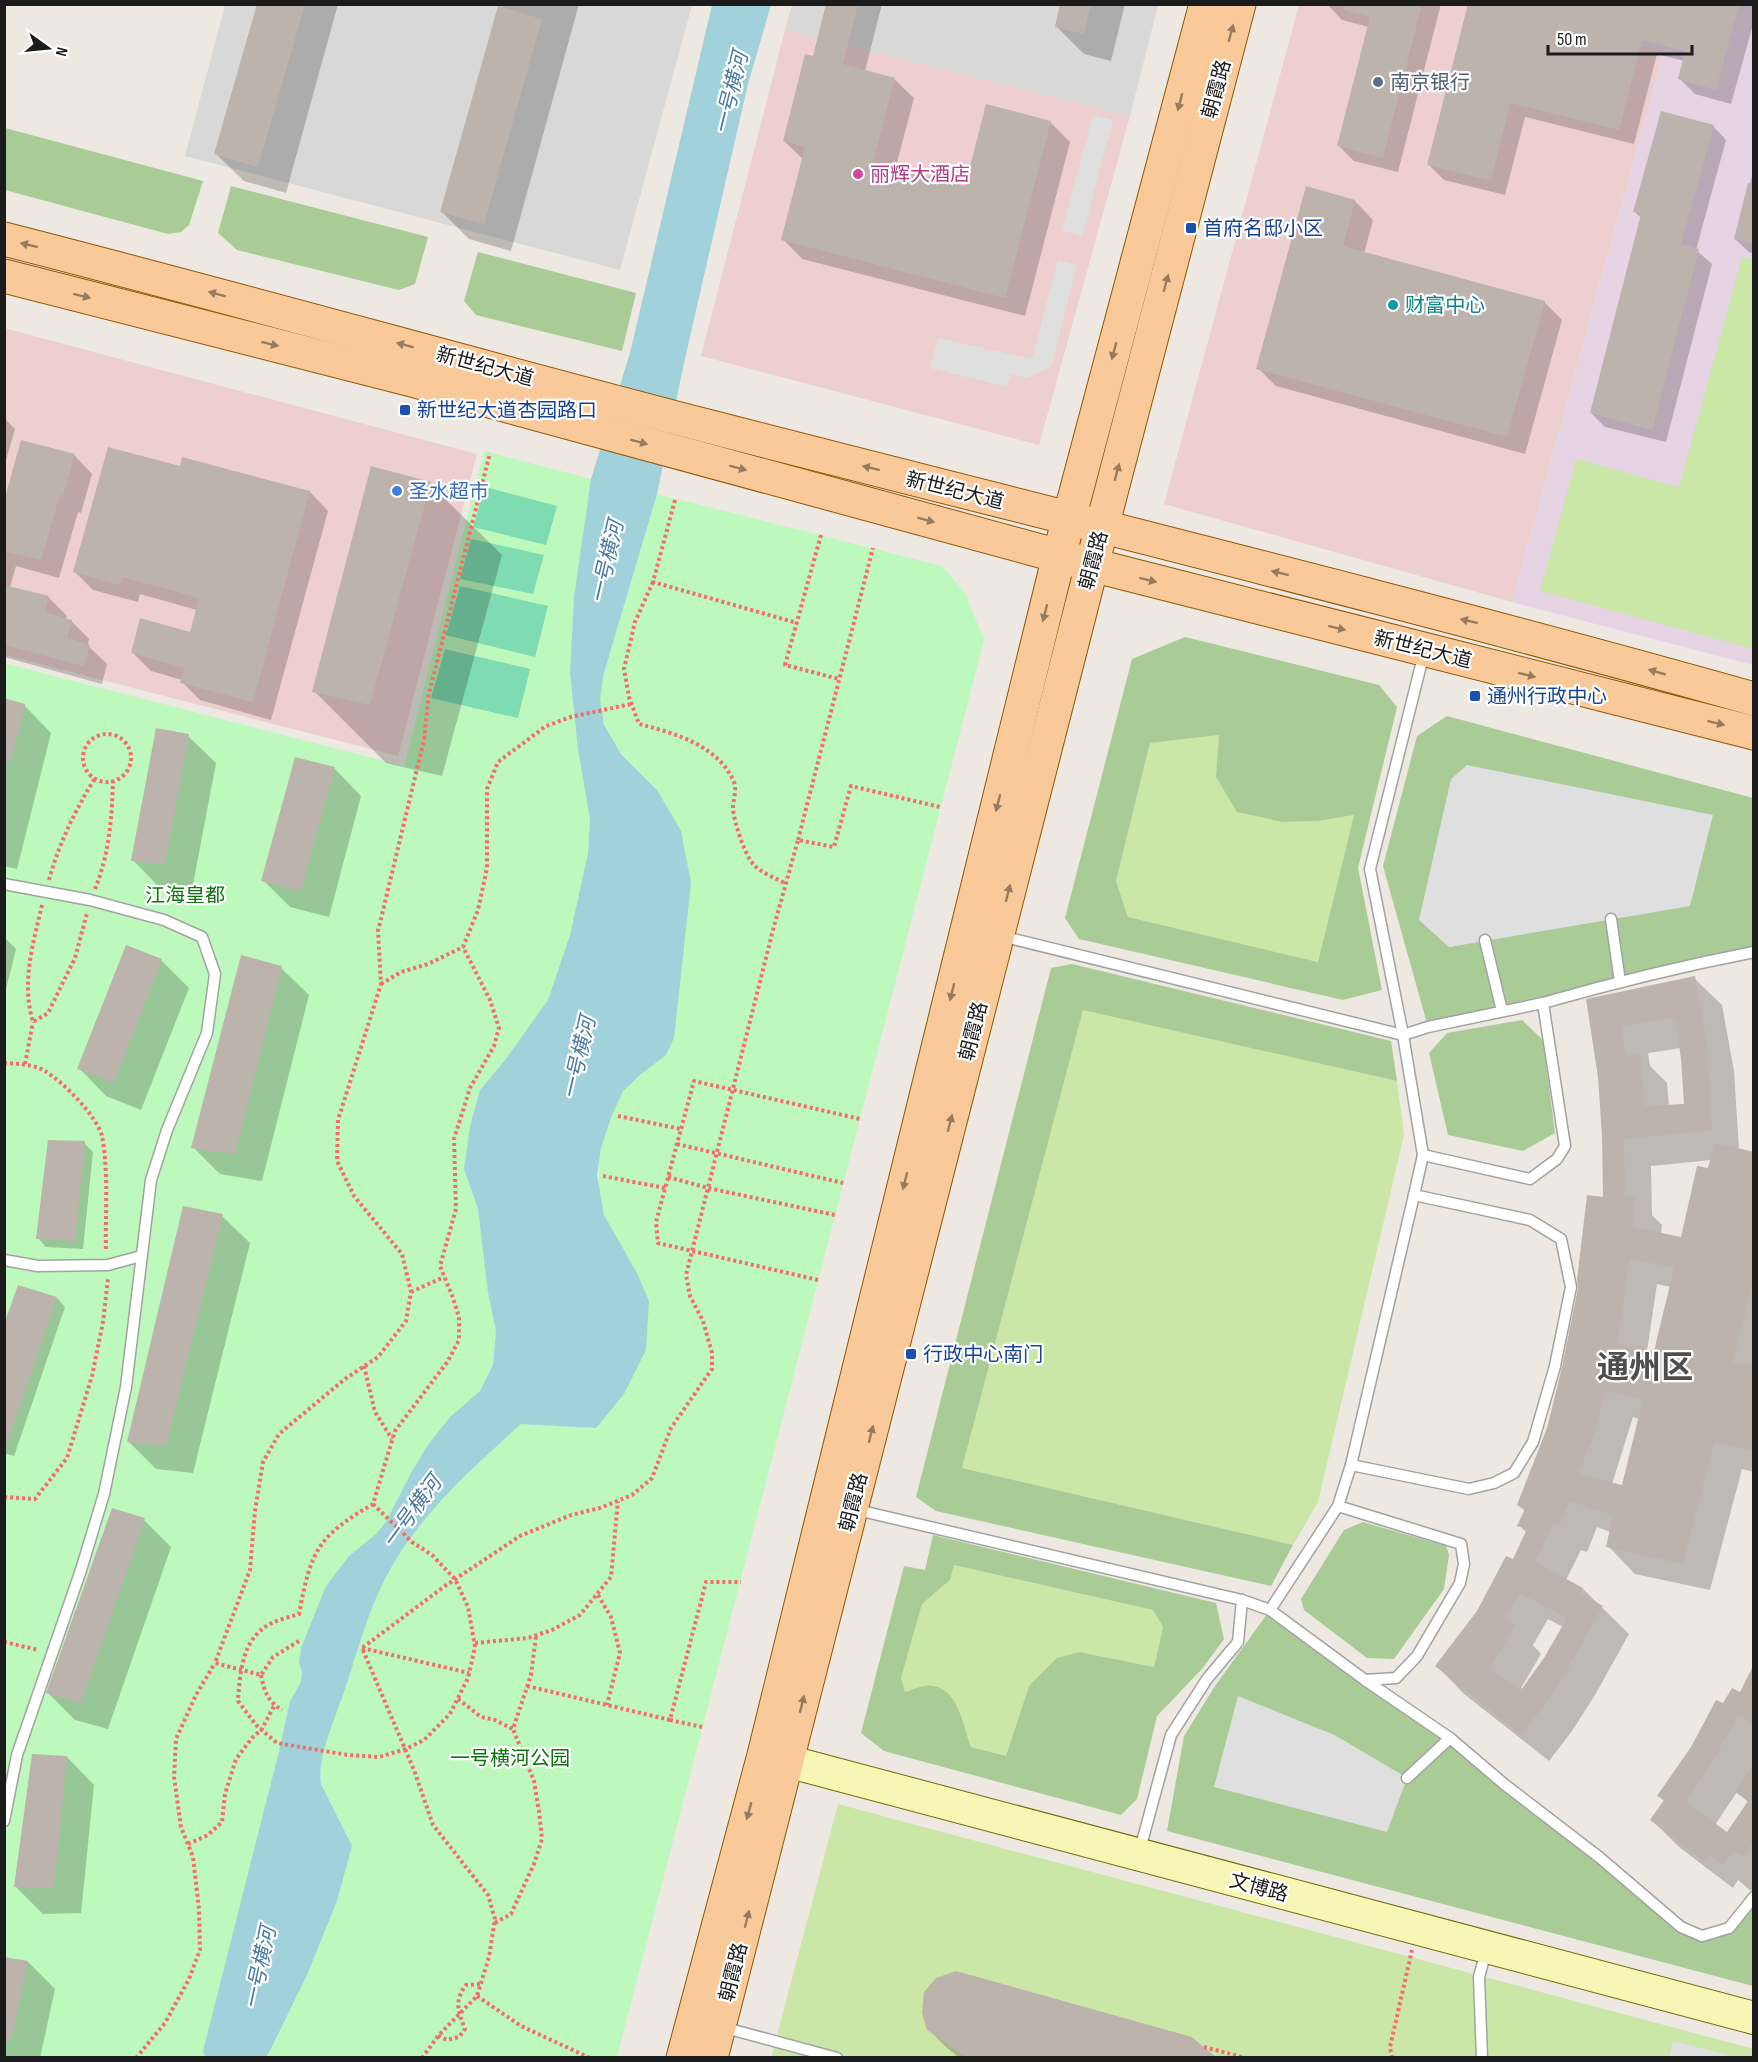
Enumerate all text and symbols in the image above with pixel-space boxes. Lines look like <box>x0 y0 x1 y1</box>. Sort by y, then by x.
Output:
north arrow <box>18 18 78 78</box>
scale bar <box>1548 18 1692 56</box>
one-way arrow <box>1227 24 1236 42</box>
text: 50 m <box>1557 29 1587 50</box>
text: N <box>51 45 71 58</box>
water label: 一号横河 <box>709 45 755 137</box>
street label: 朝霞路 <box>1198 57 1236 121</box>
place label: 南京银行 <box>1390 71 1470 95</box>
marker: 南京银行 <box>1371 75 1385 89</box>
one-way arrow <box>1175 93 1185 111</box>
place label: 丽辉大酒店 <box>870 163 970 187</box>
marker: 丽辉大酒店 <box>851 167 865 181</box>
place label: 首府名邸小区 <box>1203 217 1323 241</box>
marker: 首府名邸小区 <box>1184 221 1198 235</box>
one-way arrow <box>19 239 38 249</box>
one-way arrow <box>1161 274 1171 292</box>
one-way arrow <box>208 289 226 298</box>
one-way arrow <box>72 291 91 301</box>
place label: 财富中心 <box>1405 294 1485 318</box>
marker: 财富中心 <box>1386 298 1400 312</box>
one-way arrow <box>261 339 280 349</box>
one-way arrow <box>396 340 414 349</box>
street label: 新世纪大道 <box>433 342 536 391</box>
one-way arrow <box>1109 342 1119 360</box>
place label: 新世纪大道杏园路口 <box>417 399 597 423</box>
marker: 新世纪大道杏园路口 <box>398 403 412 417</box>
one-way arrow <box>629 437 648 447</box>
one-way arrow <box>1112 462 1122 481</box>
one-way arrow <box>729 463 747 473</box>
one-way arrow <box>861 463 880 473</box>
street label: 新世纪大道 <box>903 467 1006 515</box>
place label: 圣水超市 <box>409 480 489 504</box>
marker: 圣水超市 <box>390 484 404 498</box>
water label: 一号横河 <box>586 514 630 606</box>
one-way arrow <box>917 515 935 525</box>
street label: 朝霞路 <box>1075 528 1113 592</box>
one-way arrow <box>1270 567 1289 577</box>
one-way arrow <box>1139 575 1158 585</box>
one-way arrow <box>1039 604 1049 622</box>
one-way arrow <box>1459 615 1478 625</box>
one-way arrow <box>1329 624 1347 633</box>
street label: 新世纪大道 <box>1371 626 1474 674</box>
one-way arrow <box>1648 667 1666 676</box>
one-way arrow <box>1518 671 1536 680</box>
place label: 通州行政中心 <box>1487 685 1607 709</box>
marker: 通州行政中心 <box>1468 689 1482 703</box>
one-way arrow <box>1706 719 1725 729</box>
one-way arrow <box>993 793 1003 812</box>
park label: 江海皇都 <box>145 884 225 908</box>
one-way arrow <box>1004 884 1014 903</box>
one-way arrow <box>946 983 956 1001</box>
street label: 朝霞路 <box>955 999 993 1063</box>
water label: 一号横河 <box>558 1010 602 1102</box>
one-way arrow <box>945 1114 955 1132</box>
one-way arrow <box>900 1172 910 1191</box>
place label: 行政中心南门 <box>923 1343 1043 1367</box>
marker: 行政中心南门 <box>904 1347 918 1361</box>
district label: 通州区 <box>1597 1349 1693 1388</box>
one-way arrow <box>866 1425 876 1443</box>
water label: 一号横河 <box>378 1468 450 1554</box>
street label: 朝霞路 <box>835 1470 873 1534</box>
one-way arrow <box>798 1695 807 1713</box>
park label: 一号横河公园 <box>450 1747 570 1771</box>
one-way arrow <box>744 1803 753 1821</box>
street label: 文博路 <box>1227 1869 1291 1907</box>
one-way arrow <box>743 1910 752 1928</box>
water label: 一号横河 <box>240 1921 282 2012</box>
street label: 朝霞路 <box>715 1940 753 2004</box>

